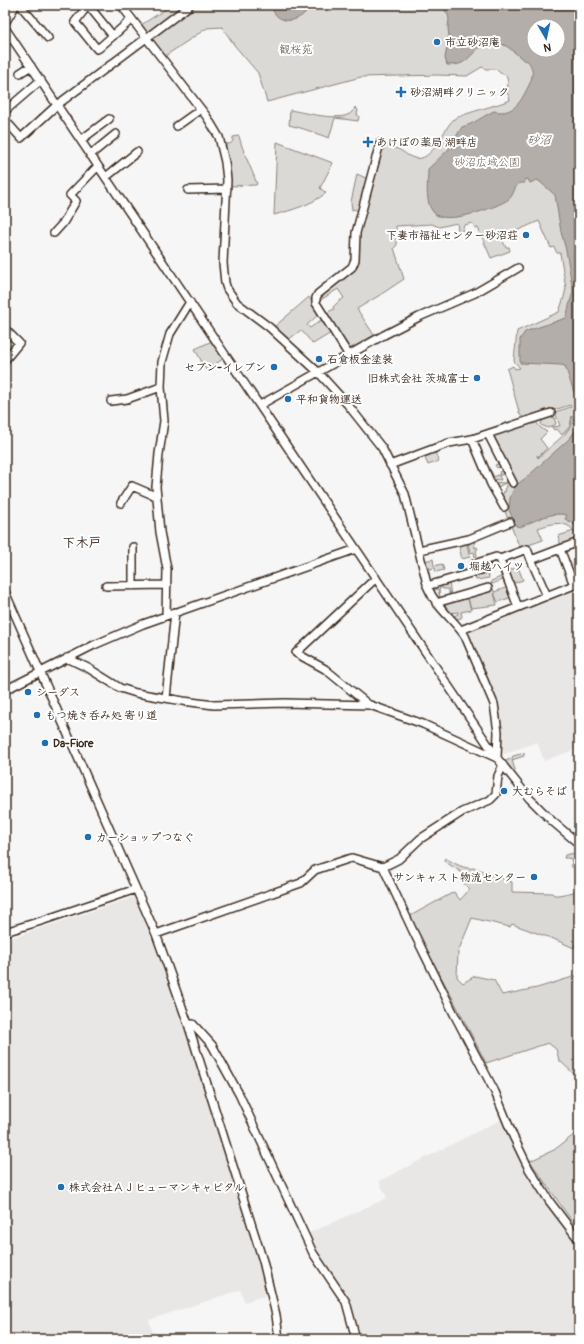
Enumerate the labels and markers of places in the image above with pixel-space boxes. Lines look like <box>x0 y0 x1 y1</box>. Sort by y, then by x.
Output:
place label: 市立砂沼庵 <box>445 36 500 49</box>
marker: 市立砂沼庵 <box>432 37 442 47</box>
marker: 砂沼湖畔クリニック <box>395 86 407 98</box>
place label: 砂沼湖畔クリニック <box>410 86 509 99</box>
place label: あけぼの薬局 湖畔店 <box>376 136 478 149</box>
marker: あけぼの薬局 湖畔店 <box>363 137 373 147</box>
place label: 下妻市福祉センター砂沼荘 <box>386 229 518 242</box>
marker: 下妻市福祉センター砂沼荘 <box>521 230 531 240</box>
place label: 石倉板金塗装 <box>327 353 393 366</box>
marker: 石倉板金塗装 <box>314 354 324 364</box>
place label: セブン-イレブン <box>184 361 266 374</box>
marker: セブン-イレブン <box>269 362 279 372</box>
place label: 旧株式会社 茨城富士 <box>368 372 469 385</box>
marker: 旧株式会社 茨城富士 <box>472 373 482 383</box>
place label: 平和貨物運送 <box>296 393 362 406</box>
marker: 平和貨物運送 <box>283 394 293 404</box>
place label: 堀越ハイツ <box>469 560 524 573</box>
marker: 堀越ハイツ <box>456 561 466 571</box>
place label: シーダス <box>36 686 80 699</box>
marker: シーダス <box>23 687 33 697</box>
place label: もつ焼き呑み処 寄り道 <box>45 709 157 722</box>
marker: もつ焼き呑み処 寄り道 <box>32 710 42 720</box>
place label: Da-Fiore <box>53 737 94 750</box>
marker: Da-Fiore <box>40 738 50 748</box>
place label: 大むらそば <box>512 785 567 798</box>
marker: 大むらそば <box>499 786 509 796</box>
place label: カーショップつなぐ <box>96 831 194 844</box>
marker: カーショップつなぐ <box>83 832 93 842</box>
place label: サンキャスト物流センター <box>393 871 526 884</box>
marker: サンキャスト物流センター <box>529 872 539 882</box>
place label: 株式会社ＡＪヒューマンキャピタル <box>69 1181 245 1194</box>
marker: 株式会社ＡＪヒューマンキャピタル <box>56 1182 66 1192</box>

